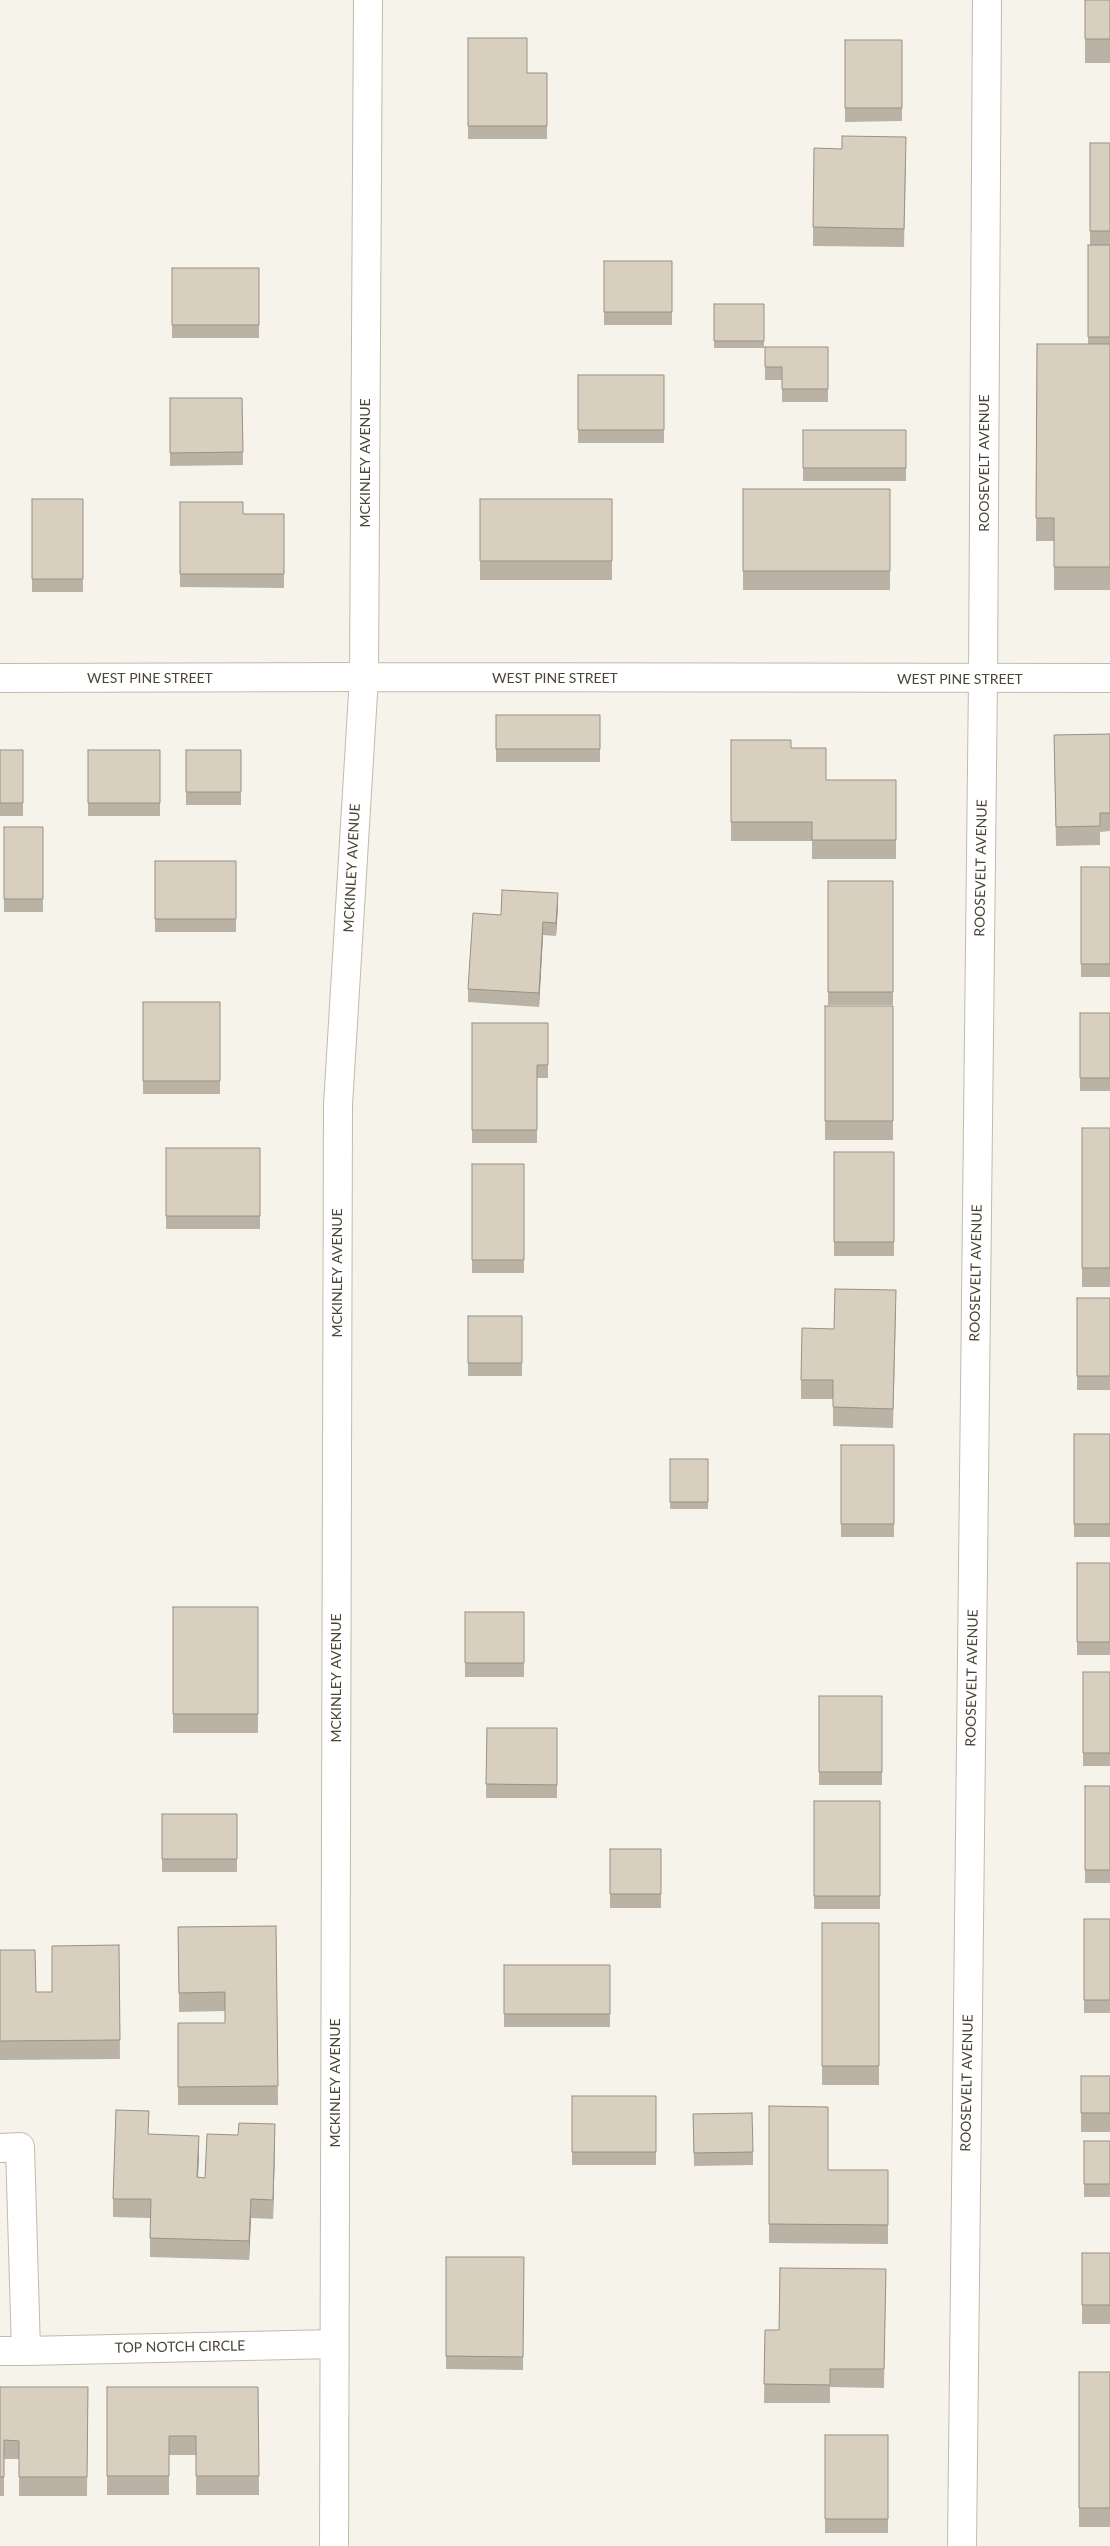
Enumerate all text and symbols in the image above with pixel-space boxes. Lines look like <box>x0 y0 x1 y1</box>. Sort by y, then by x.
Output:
street label: ROOSEVELT AVENUE <box>976 394 992 532</box>
street label: MCKINLEY AVENUE <box>357 398 373 528</box>
street label: WEST PINE STREET <box>87 670 213 686</box>
street label: WEST PINE STREET <box>492 670 618 686</box>
street label: WEST PINE STREET <box>897 671 1023 687</box>
street label: ROOSEVELT AVENUE <box>971 799 991 937</box>
street label: MCKINLEY AVENUE <box>340 803 364 933</box>
street label: ROOSEVELT AVENUE <box>966 1204 986 1342</box>
street label: MCKINLEY AVENUE <box>329 1208 345 1338</box>
street label: ROOSEVELT AVENUE <box>962 1609 982 1747</box>
street label: MCKINLEY AVENUE <box>328 1613 344 1743</box>
street label: ROOSEVELT AVENUE <box>957 2014 977 2152</box>
street label: MCKINLEY AVENUE <box>327 2018 343 2148</box>
street label: TOP NOTCH CIRCLE <box>115 2337 245 2357</box>

